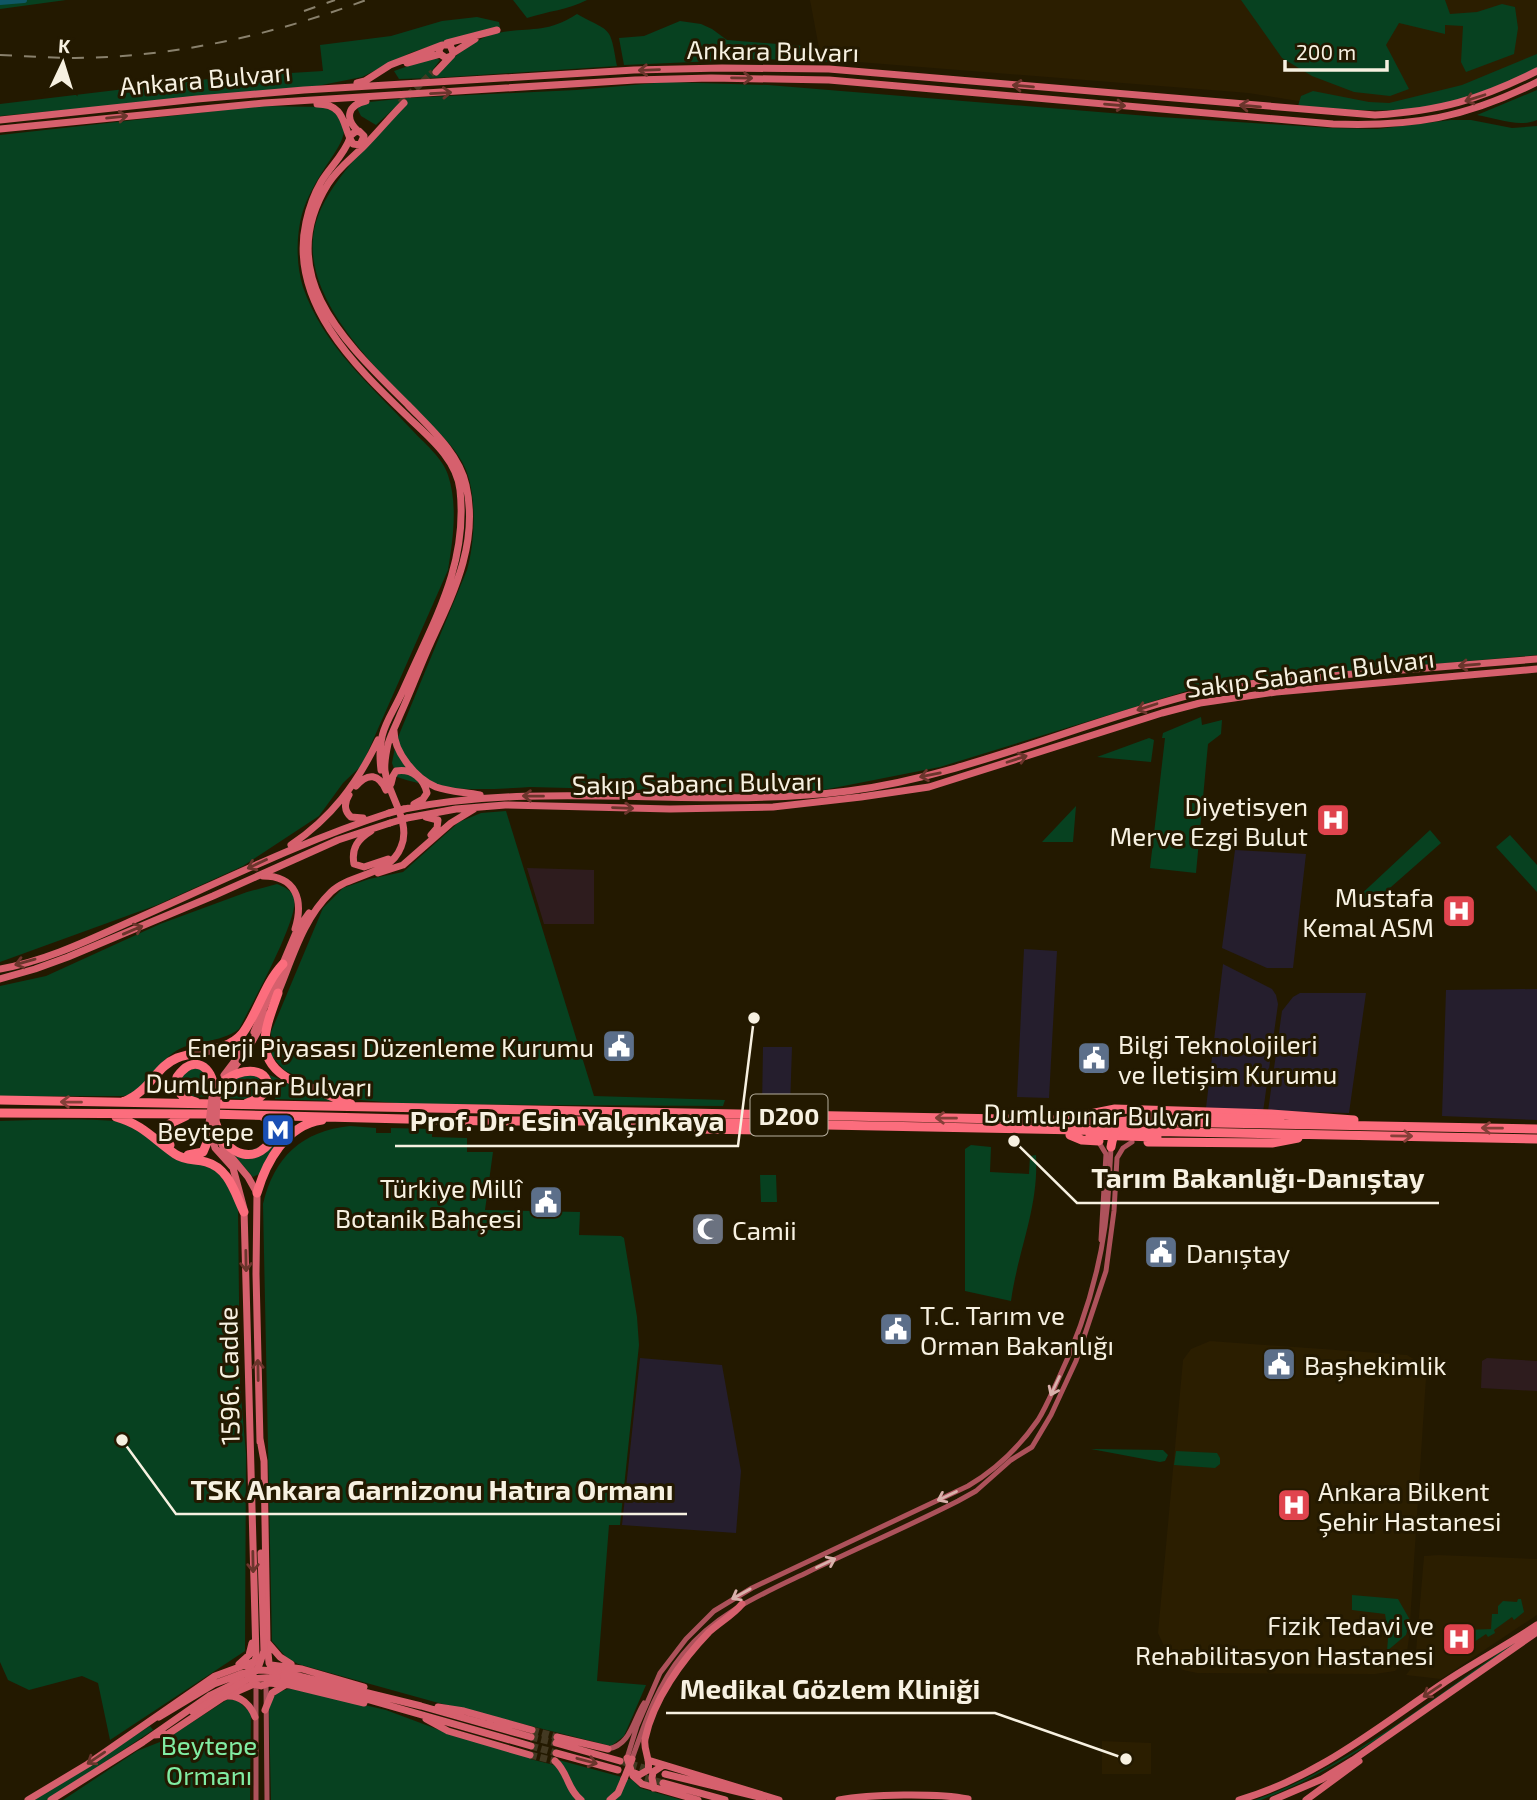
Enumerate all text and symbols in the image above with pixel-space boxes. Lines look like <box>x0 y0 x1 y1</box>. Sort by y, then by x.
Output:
north arrow <box>28 28 98 98</box>
scale bar <box>1285 28 1386 72</box>
street label: Ankara Bulvarı <box>687 33 859 67</box>
text: K <box>57 34 71 57</box>
text: 200 m <box>1296 39 1356 64</box>
street label: Ankara Bulvarı <box>118 55 292 101</box>
one-way arrow <box>638 63 661 76</box>
one-way arrow <box>730 71 753 85</box>
one-way arrow <box>1012 79 1035 92</box>
one-way arrow <box>429 86 452 99</box>
one-way arrow <box>1464 93 1486 105</box>
one-way arrow <box>1103 99 1126 112</box>
one-way arrow <box>1239 99 1261 112</box>
one-way arrow <box>105 110 127 123</box>
street label: Sakıp Sabancı Bulvarı <box>1184 641 1436 703</box>
one-way arrow <box>1458 659 1481 672</box>
one-way arrow <box>1136 702 1158 715</box>
one-way arrow <box>1005 752 1027 764</box>
street label: Sakıp Sabancı Bulvarı <box>572 764 822 800</box>
one-way arrow <box>919 769 942 783</box>
one-way arrow <box>522 789 545 803</box>
place label: Diyetisyen Merve Ezgi Bulut <box>1109 790 1308 851</box>
one-way arrow <box>612 801 635 815</box>
hospital icon: Diyetisyen Merve Ezgi Bulut <box>1314 801 1352 839</box>
one-way arrow <box>247 858 268 872</box>
place label: Mustafa Kemal ASM <box>1302 881 1434 942</box>
hospital icon: Mustafa Kemal ASM <box>1440 892 1478 930</box>
one-way arrow <box>122 923 143 936</box>
one-way arrow <box>14 957 36 970</box>
public building icon: Enerji Piyasası Düzenleme Kurumu <box>600 1027 638 1065</box>
place label: Bilgi Teknolojileri ve İletişim Kurumu <box>1118 1028 1337 1091</box>
place label: Enerji Piyasası Düzenleme Kurumu <box>187 1031 594 1062</box>
public building icon: Bilgi Teknolojileri ve İletişim Kurumu <box>1075 1039 1113 1077</box>
street label: Dumlupınar Bulvarı <box>145 1067 373 1101</box>
road number: D200 <box>750 1094 828 1135</box>
one-way arrow <box>59 1095 82 1108</box>
callout: Prof. Dr. Esin Yalçınkaya <box>395 1097 738 1146</box>
street label: Dumlupınar Bulvarı <box>983 1097 1211 1131</box>
text: Prof. Dr. Esin Yalçınkaya <box>410 1103 724 1138</box>
metro station icon: Beytepe <box>259 1111 297 1149</box>
one-way arrow <box>935 1111 958 1125</box>
place label: Beytepe <box>157 1115 254 1146</box>
one-way arrow <box>1480 1121 1503 1135</box>
one-way arrow <box>1390 1130 1413 1143</box>
callout: Tarım Bakanlığı-Danıştay <box>1077 1154 1439 1203</box>
text: Tarım Bakanlığı-Danıştay <box>1091 1160 1425 1195</box>
place label: Türkiye Millî Botanik Bahçesi <box>335 1172 524 1235</box>
public building icon: Türkiye Millî Botanik Bahçesi <box>527 1183 565 1221</box>
mosque icon: Camii <box>689 1210 727 1248</box>
place label: Camii <box>732 1214 797 1245</box>
public building icon: Danıştay <box>1142 1233 1180 1271</box>
place label: Danıştay <box>1186 1237 1291 1270</box>
one-way arrow <box>240 1249 253 1272</box>
place label: T.C. Tarım ve Orman Bakanlığı <box>920 1299 1114 1360</box>
street label: 1596. Cadde <box>211 1306 245 1446</box>
public building icon: T.C. Tarım ve Orman Bakanlığı <box>877 1310 915 1348</box>
public building icon: Başhekimlik <box>1260 1345 1298 1383</box>
place label: Başhekimlik <box>1304 1349 1447 1382</box>
one-way arrow <box>252 1359 265 1382</box>
one-way arrow <box>1048 1375 1062 1396</box>
callout: TSK Ankara Garnizonu Hatıra Ormanı <box>176 1465 687 1514</box>
text: TSK Ankara Garnizonu Hatıra Ormanı <box>191 1472 673 1506</box>
place label: Ankara Bilkent Şehir Hastanesi <box>1318 1475 1502 1538</box>
hospital icon: Ankara Bilkent Şehir Hastanesi <box>1275 1486 1313 1524</box>
one-way arrow <box>937 1490 958 1504</box>
one-way arrow <box>246 1550 259 1573</box>
one-way arrow <box>815 1556 836 1570</box>
one-way arrow <box>732 1587 752 1601</box>
place label: Fizik Tedavi ve Rehabilitasyon Hastanesi <box>1135 1609 1434 1670</box>
hospital icon: Fizik Tedavi ve Rehabilitasyon Hastanesi <box>1440 1620 1478 1658</box>
callout: Medikal Gözlem Kliniği <box>666 1664 995 1713</box>
text: Medikal Gözlem Kliniği <box>680 1671 980 1705</box>
one-way arrow <box>1423 1684 1442 1698</box>
park label: Beytepe Ormanı <box>161 1729 257 1790</box>
one-way arrow <box>86 1751 106 1765</box>
one-way arrow <box>575 1756 597 1769</box>

